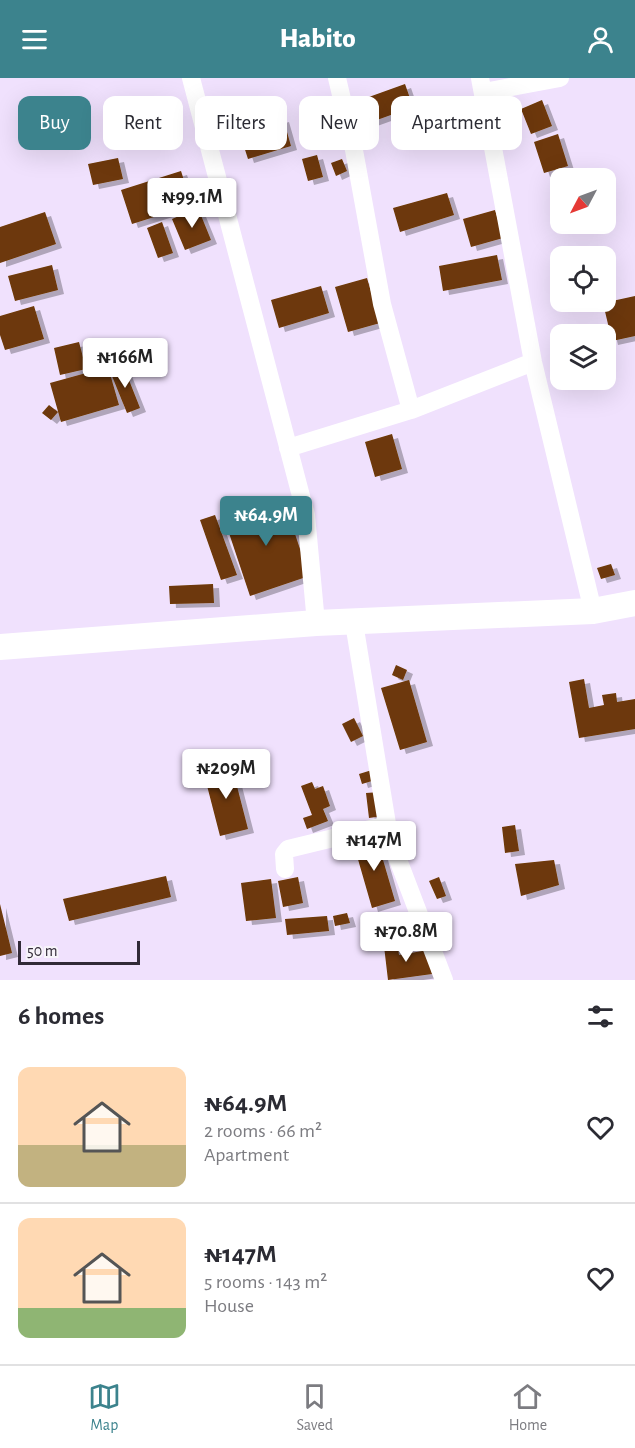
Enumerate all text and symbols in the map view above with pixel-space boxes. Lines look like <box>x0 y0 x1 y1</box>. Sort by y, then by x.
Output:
icon: menu <box>18 23 51 56</box>
icon: person <box>584 23 617 56</box>
text: Habito <box>279 25 356 52</box>
chip: Buy <box>18 96 91 150</box>
chip: Rent <box>103 96 183 150</box>
chip: Filters <box>195 96 287 150</box>
chip: New <box>299 96 379 150</box>
chip: Apartment <box>391 96 522 150</box>
north arrow <box>550 168 616 234</box>
map controls <box>550 168 616 390</box>
pin: ₦99.1M <box>143 178 241 229</box>
text: ₦99.1M <box>161 187 223 207</box>
button: locate <box>550 246 616 312</box>
button: layers <box>550 324 616 390</box>
pin: ₦166M <box>83 338 167 389</box>
text: ₦166M <box>97 347 153 367</box>
pin: ₦64.9M <box>217 496 315 547</box>
text: ₦64.9M <box>234 505 298 525</box>
pin: ₦209M <box>184 749 268 800</box>
text: ₦209M <box>196 758 256 778</box>
pin: ₦147M <box>332 821 416 872</box>
text: ₦147M <box>346 830 402 850</box>
pin: ₦70.8M <box>357 912 455 963</box>
text: ₦70.8M <box>374 921 438 941</box>
scale bar <box>18 938 140 966</box>
text: 50 m <box>27 943 58 959</box>
icon: filters <box>584 1000 617 1033</box>
text: 6 homes <box>18 1003 104 1029</box>
text: ₦64.9M <box>204 1090 287 1116</box>
icon: home <box>66 1091 138 1163</box>
icon: heart <box>584 1111 617 1144</box>
text: 2 rooms · 66 m² <box>204 1121 322 1141</box>
text: Apartment <box>204 1145 289 1165</box>
text: ₦147M <box>204 1241 277 1267</box>
icon: home <box>66 1242 138 1314</box>
icon: heart <box>584 1262 617 1295</box>
text: 5 rooms · 143 m² <box>204 1272 327 1292</box>
text: House <box>204 1296 254 1316</box>
tab: Map <box>88 1380 121 1435</box>
tab: Saved <box>296 1380 333 1435</box>
tab: Home <box>509 1380 547 1435</box>

